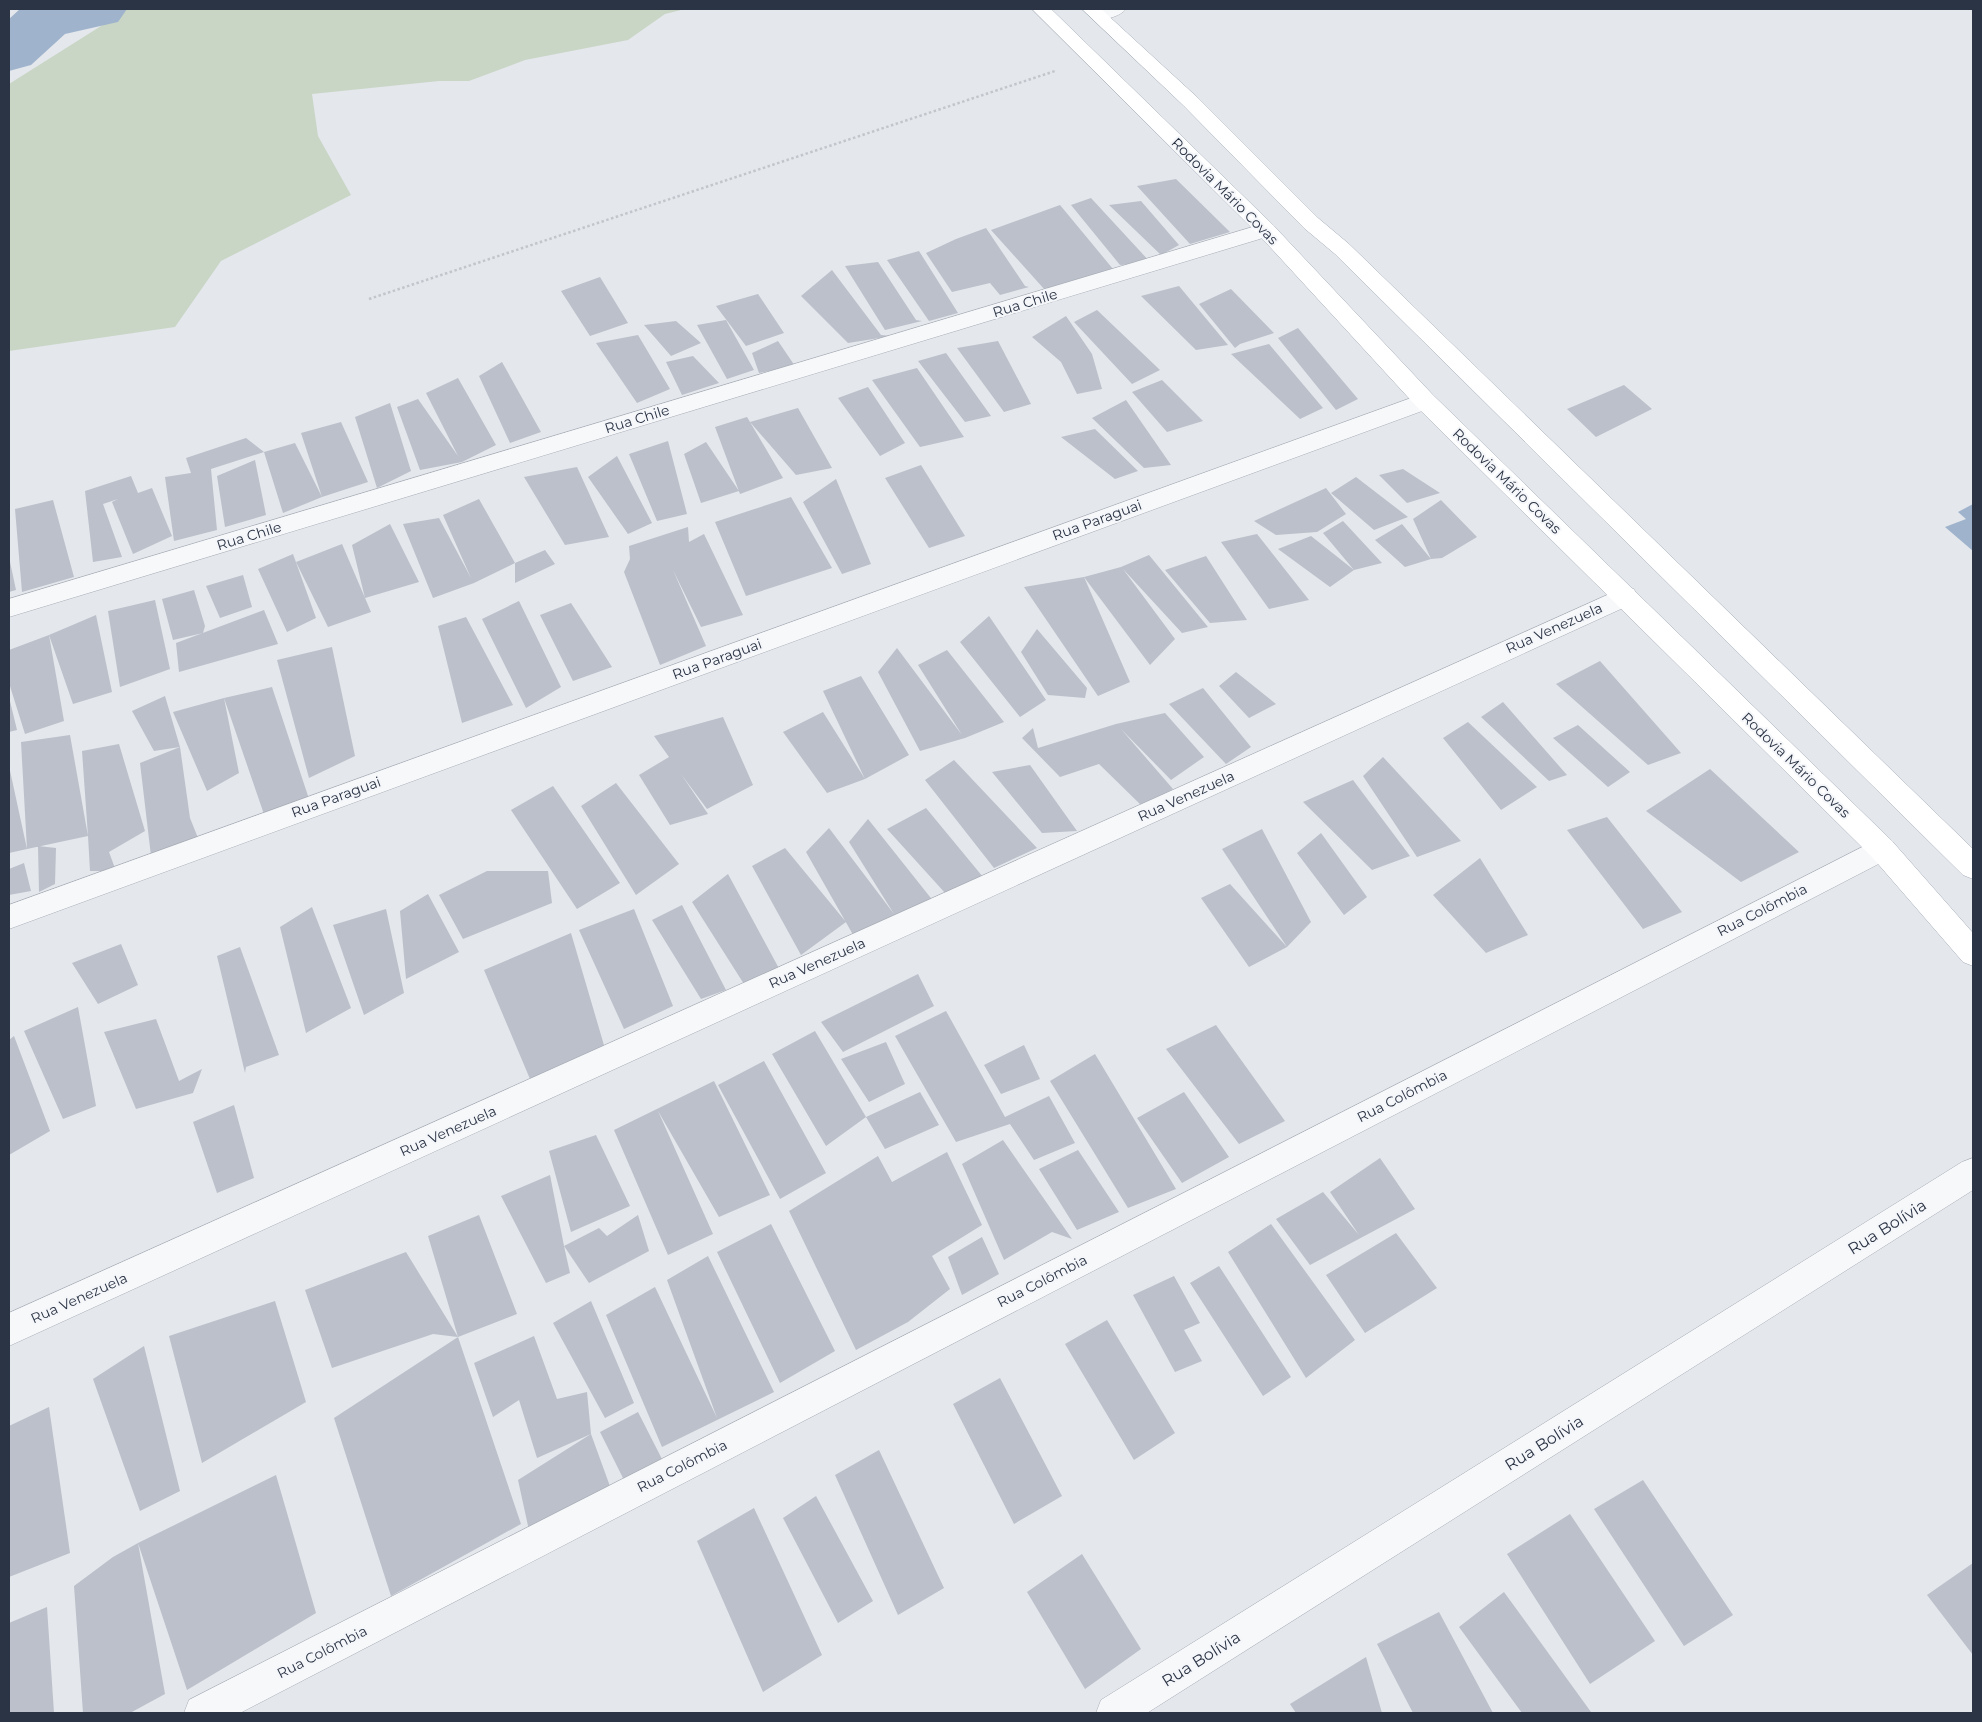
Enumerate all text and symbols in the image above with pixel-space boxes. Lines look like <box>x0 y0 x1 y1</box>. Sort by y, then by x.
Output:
street label: Rodovia Mário Covas <box>1168 134 1282 248</box>
street label: Rua Chile <box>990 285 1060 321</box>
street label: Rua Chile <box>602 401 672 437</box>
street label: Rodovia Mário Covas <box>1449 424 1565 538</box>
street label: Rua Paraguai <box>1050 495 1144 545</box>
street label: Rua Chile <box>214 518 284 554</box>
street label: Rua Venezuela <box>1503 599 1605 657</box>
street label: Rua Paraguai <box>670 634 764 684</box>
street label: Rodovia Mário Covas <box>1738 708 1854 822</box>
street label: Rua Venezuela <box>1135 767 1237 825</box>
street label: Rua Paraguai <box>289 772 383 822</box>
street label: Rua Colômbia <box>1714 880 1810 940</box>
street label: Rua Venezuela <box>766 934 868 992</box>
street label: Rua Colômbia <box>1354 1066 1450 1126</box>
street label: Rua Venezuela <box>397 1102 499 1160</box>
street label: Rua Bolívia <box>1844 1195 1930 1259</box>
street label: Rua Colômbia <box>994 1251 1090 1311</box>
street label: Rua Venezuela <box>28 1269 130 1327</box>
street label: Rua Bolívia <box>1501 1411 1587 1475</box>
street label: Rua Colômbia <box>634 1436 730 1496</box>
street label: Rua Colômbia <box>274 1622 370 1682</box>
street label: Rua Bolívia <box>1158 1627 1244 1691</box>

